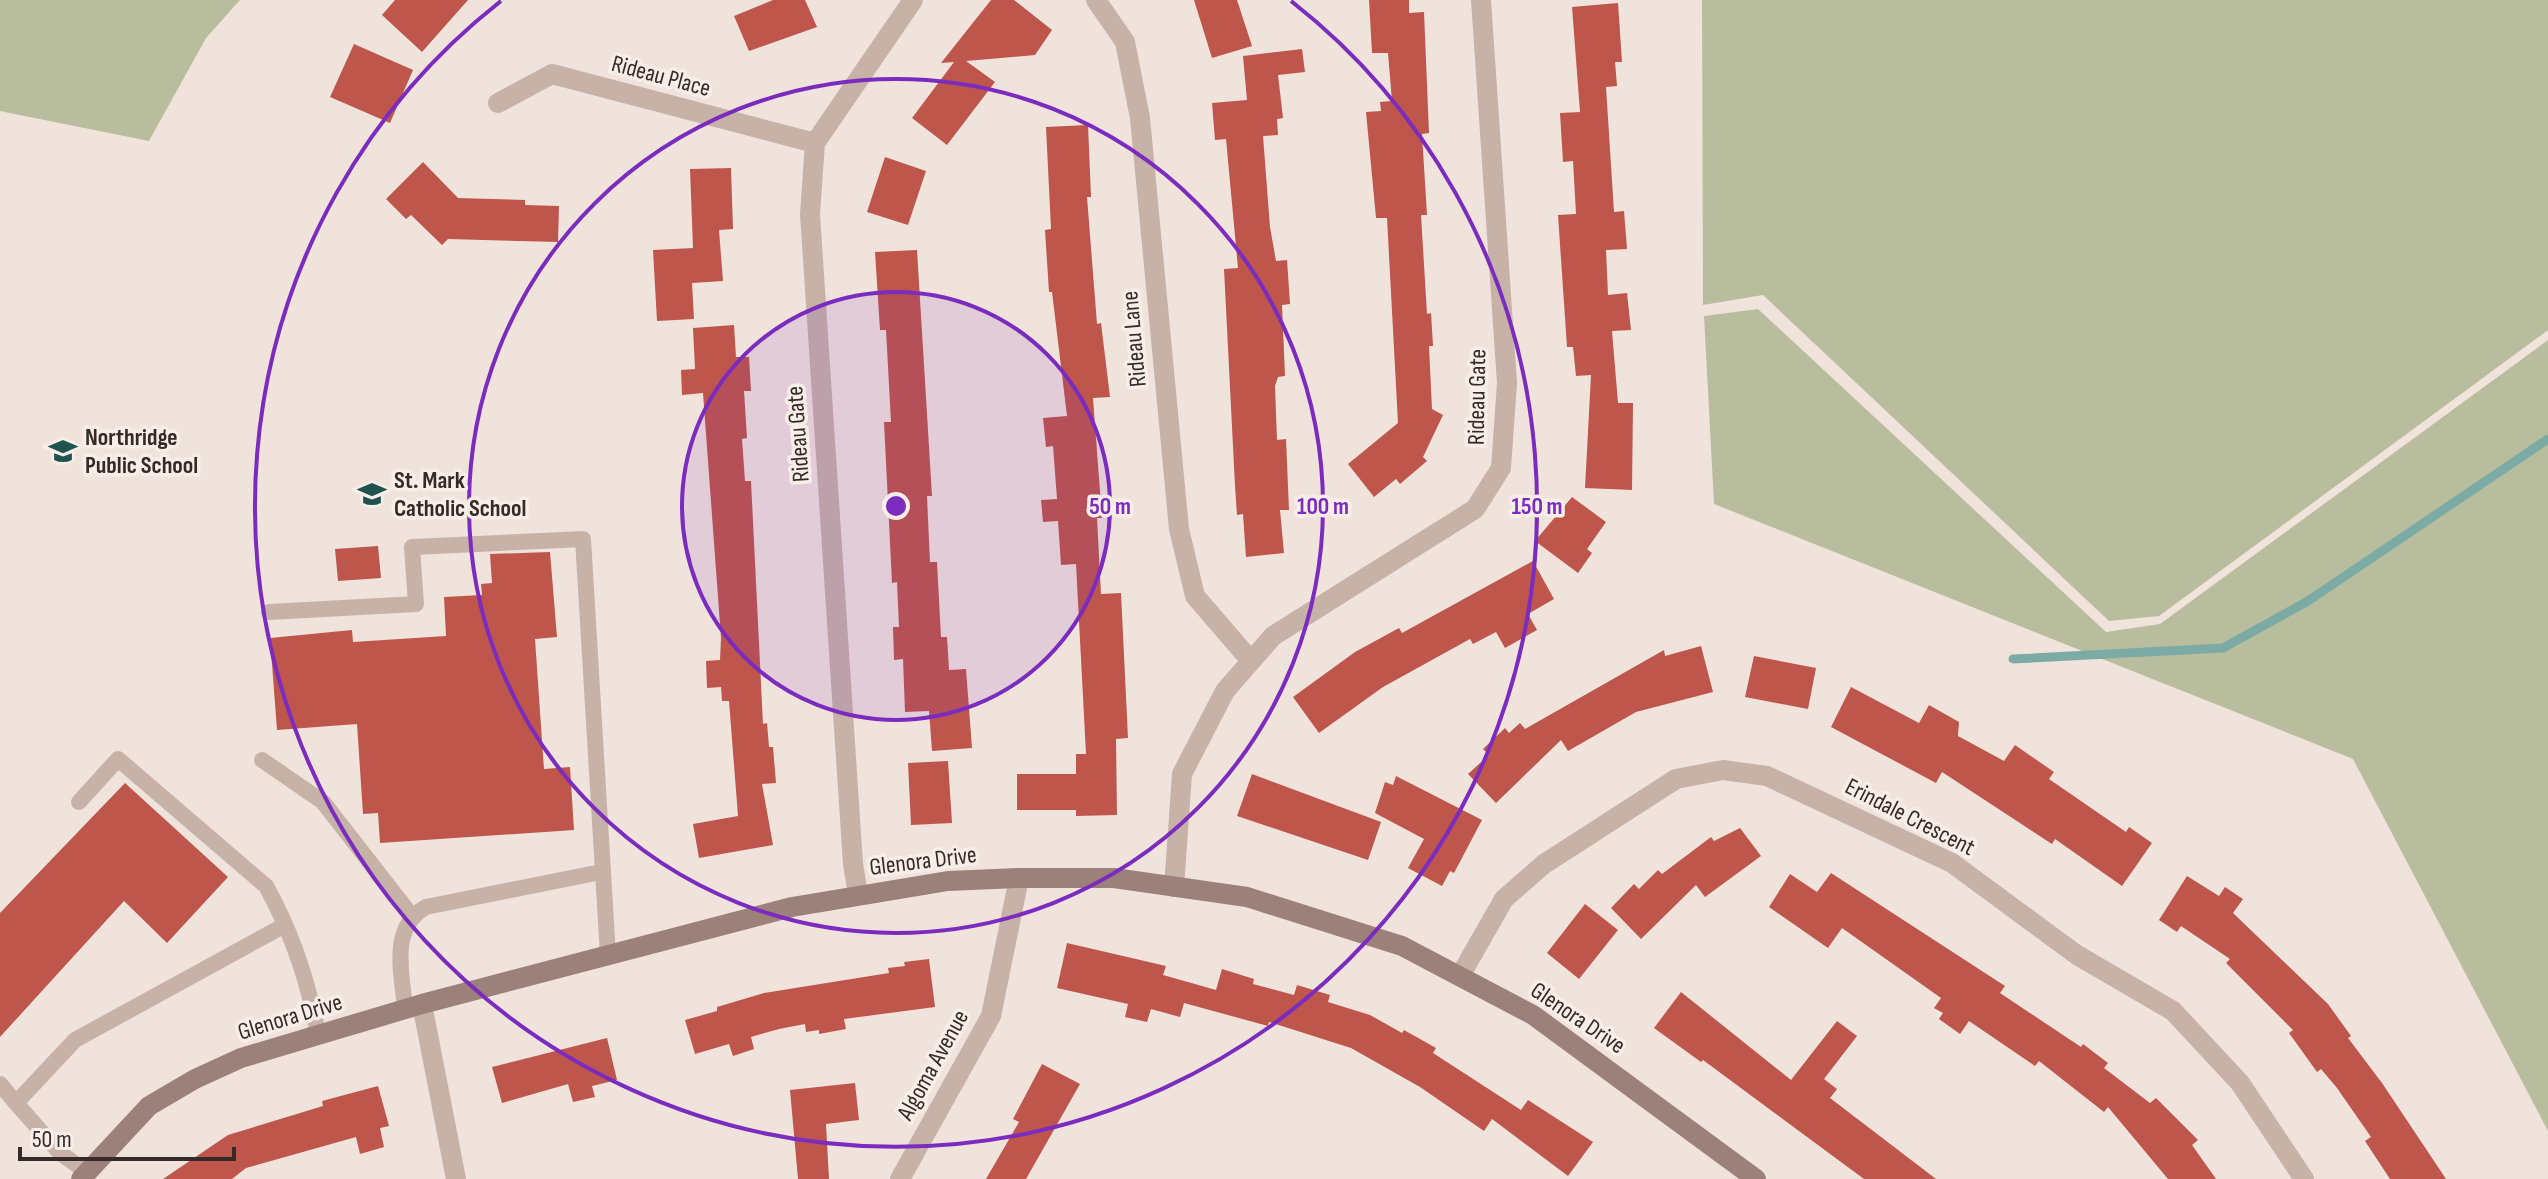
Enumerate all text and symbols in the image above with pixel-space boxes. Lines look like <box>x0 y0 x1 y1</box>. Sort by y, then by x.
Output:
street label: Rideau Place <box>608 49 714 103</box>
street label: Rideau Lane <box>1115 290 1153 388</box>
street label: Rideau Gate <box>1462 349 1492 445</box>
street label: Rideau Gate <box>780 385 816 483</box>
place label: Northridge Public School <box>85 423 198 480</box>
school or university icon: Northridge Public School <box>48 436 78 466</box>
place label: St. Mark Catholic School <box>394 466 526 523</box>
school or university icon: St. Mark Catholic School <box>357 479 387 509</box>
centre of rings <box>882 492 910 520</box>
text: 50 m <box>1089 492 1131 521</box>
text: 100 m <box>1297 492 1349 521</box>
text: 150 m <box>1511 492 1563 521</box>
street label: Erindale Crescent <box>1840 772 1980 862</box>
street label: Glenora Drive <box>868 840 978 882</box>
street label: Glenora Drive <box>1525 976 1631 1060</box>
street label: Glenora Drive <box>234 987 346 1047</box>
street label: Algoma Avenue <box>890 1005 975 1126</box>
scale bar <box>20 1111 234 1161</box>
text: 50 m <box>32 1125 72 1154</box>

